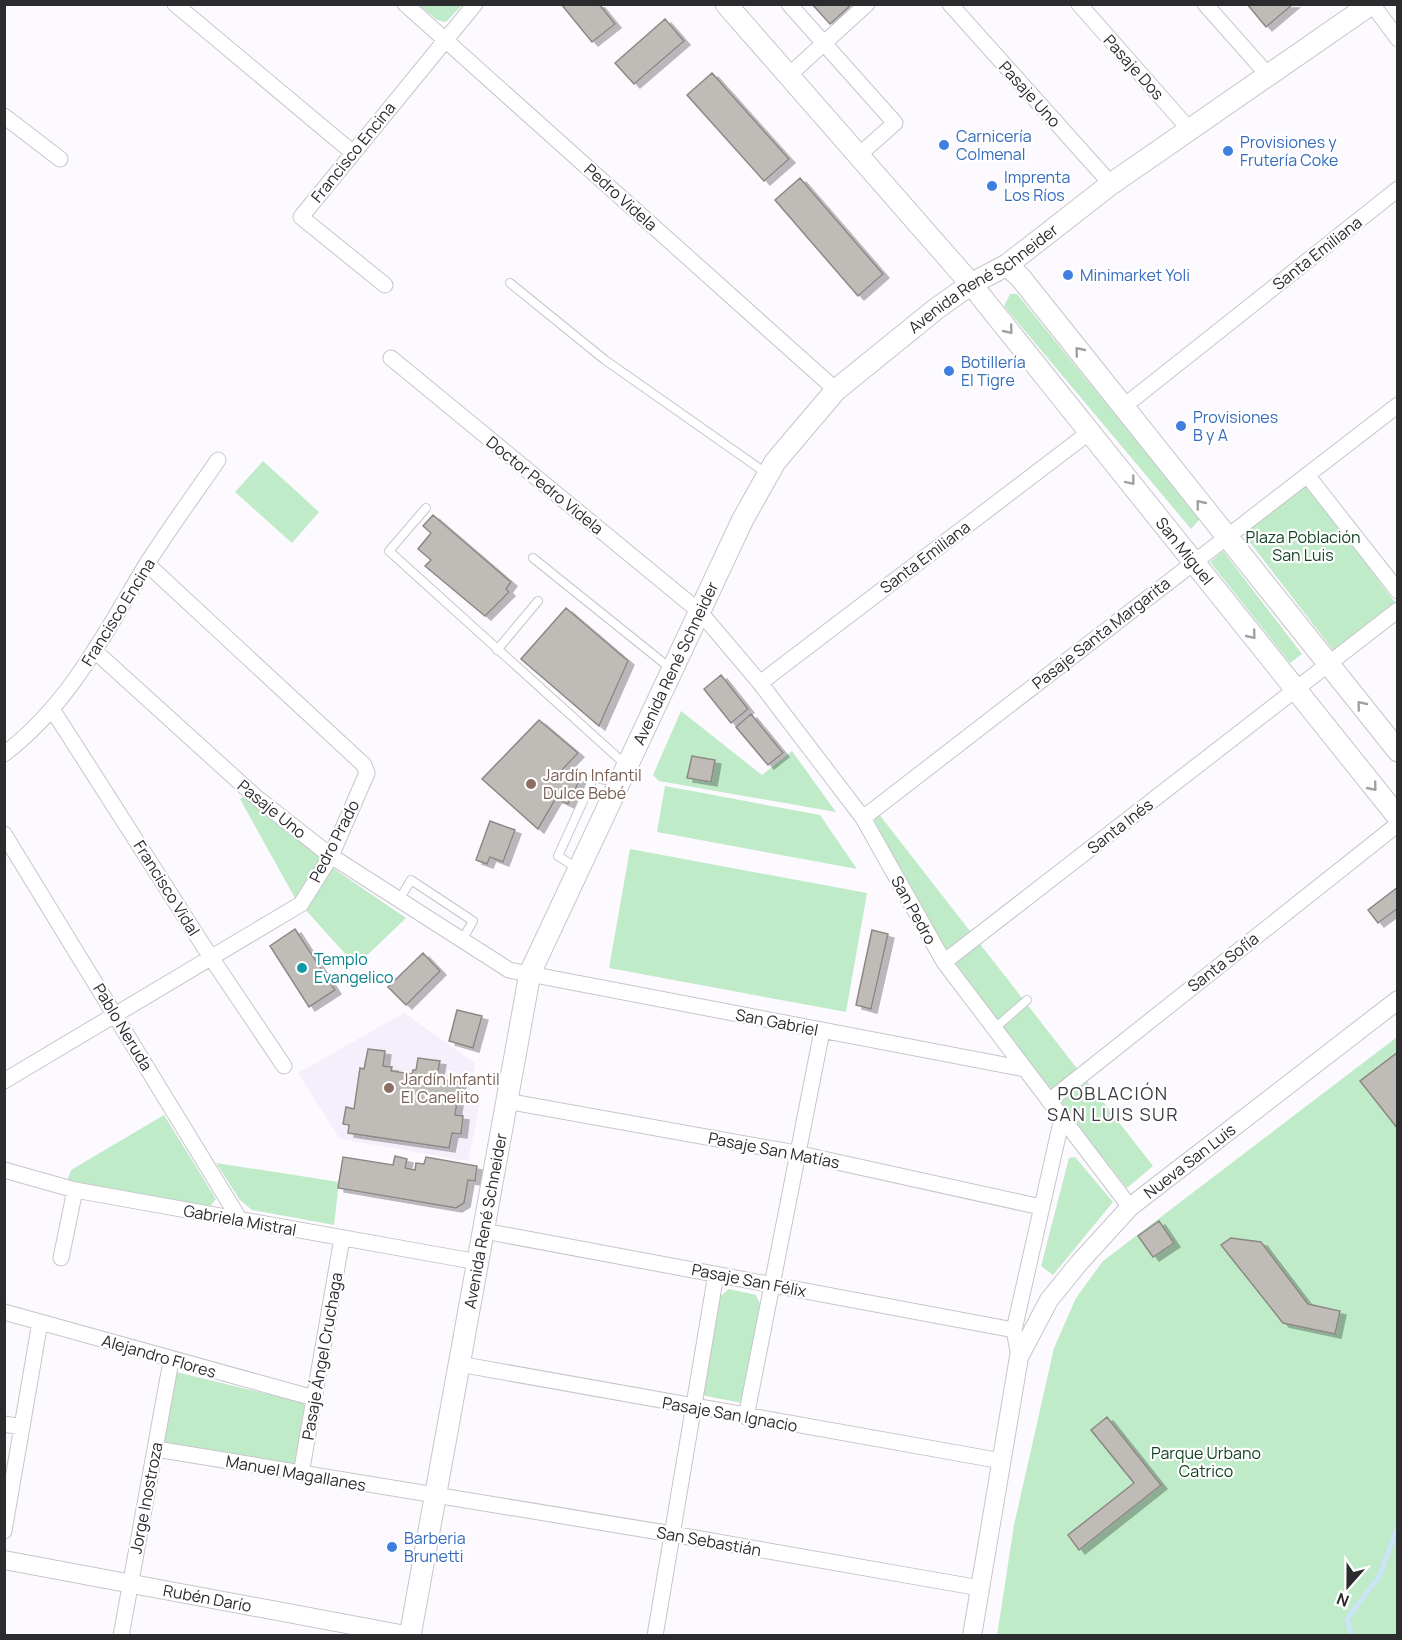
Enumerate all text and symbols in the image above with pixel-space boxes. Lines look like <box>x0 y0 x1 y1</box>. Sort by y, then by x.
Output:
street label: Pasaje Dos <box>1099 30 1169 104</box>
street label: Pasaje Uno <box>994 56 1066 132</box>
street label: Francisco Encina <box>306 97 400 207</box>
place label: Carnicería Colmenal <box>956 125 1032 165</box>
place label: Provisiones y Frutería Coke <box>1240 131 1338 171</box>
marker: Carnicería Colmenal <box>937 138 951 152</box>
marker: Provisiones y Frutería Coke <box>1221 144 1235 158</box>
street label: Pedro Videla <box>580 158 662 236</box>
place label: Imprenta Los Ríos <box>1004 166 1070 206</box>
marker: Imprenta Los Ríos <box>985 179 999 193</box>
street label: Santa Emiliana <box>1268 211 1366 295</box>
street label: Avenida René Schneider <box>904 218 1063 338</box>
place label: Minimarket Yoli <box>1080 264 1190 286</box>
marker: Minimarket Yoli <box>1061 268 1075 282</box>
one-way arrow <box>1001 323 1012 334</box>
one-way arrow <box>1075 347 1086 358</box>
place label: Botillería El Tigre <box>961 351 1026 391</box>
marker: Botillería El Tigre <box>942 364 956 378</box>
place label: Provisiones B y A <box>1193 406 1278 446</box>
marker: Provisiones B y A <box>1174 419 1188 433</box>
street label: Doctor Pedro Videla <box>482 431 608 539</box>
one-way arrow <box>1123 475 1134 486</box>
one-way arrow <box>1197 499 1208 510</box>
street label: San Miguel <box>1151 512 1219 589</box>
street label: Santa Emiliana <box>875 516 975 598</box>
park label: Plaza Población San Luis <box>1246 526 1360 566</box>
street label: Francisco Encina <box>76 554 160 670</box>
street label: Pasaje Santa Margarita <box>1027 572 1175 694</box>
street label: Avenida René Schneider <box>628 578 723 748</box>
one-way arrow <box>1244 628 1255 639</box>
one-way arrow <box>1358 701 1369 712</box>
place label: Jardín Infantil Dulce Bebé <box>543 764 642 804</box>
street label: Pasaje Uno <box>233 775 311 843</box>
marker: Jardín Infantil Dulce Bebé <box>524 777 538 791</box>
one-way arrow <box>1366 780 1377 791</box>
street label: Santa Inés <box>1083 793 1157 859</box>
street label: Pedro Prado <box>304 796 364 886</box>
street label: Francisco Vidal <box>129 836 205 940</box>
street label: San Pedro <box>886 872 942 948</box>
street label: Santa Sofía <box>1183 927 1263 997</box>
place label: Templo Evangelico <box>314 948 394 988</box>
marker: Templo Evangelico <box>295 961 309 975</box>
street label: Pablo Neruda <box>88 979 158 1075</box>
street label: San Gabriel <box>734 1003 820 1041</box>
place label: Jardín Infantil El Canelito <box>401 1068 500 1108</box>
marker: Jardín Infantil El Canelito <box>382 1081 396 1095</box>
district label: POBLACIÓN SAN LUIS SUR <box>1047 1081 1179 1126</box>
street label: Nueva San Luis <box>1139 1118 1240 1203</box>
street label: Pasaje San Matías <box>707 1126 841 1174</box>
street label: Avenida René Schneider <box>458 1131 512 1310</box>
street label: Gabriela Mistral <box>182 1199 298 1241</box>
street label: Pasaje San Félix <box>690 1258 809 1302</box>
street label: Pasaje Ángel Cruchaga <box>296 1270 348 1442</box>
street label: Alejandro Flores <box>99 1329 219 1383</box>
street label: Pasaje San Ignacio <box>661 1391 799 1437</box>
street label: Jorge Inostroza <box>124 1440 168 1556</box>
park label: Parque Urbano Catrico <box>1151 1442 1261 1482</box>
street label: Manuel Magallanes <box>224 1450 368 1496</box>
street label: San Sebastián <box>655 1521 763 1561</box>
place label: Barberia Brunetti <box>404 1527 466 1567</box>
marker: Barberia Brunetti <box>385 1540 399 1554</box>
north arrow <box>1318 1556 1378 1616</box>
street label: Rubén Darío <box>161 1579 254 1617</box>
text: N <box>1333 1588 1352 1612</box>

